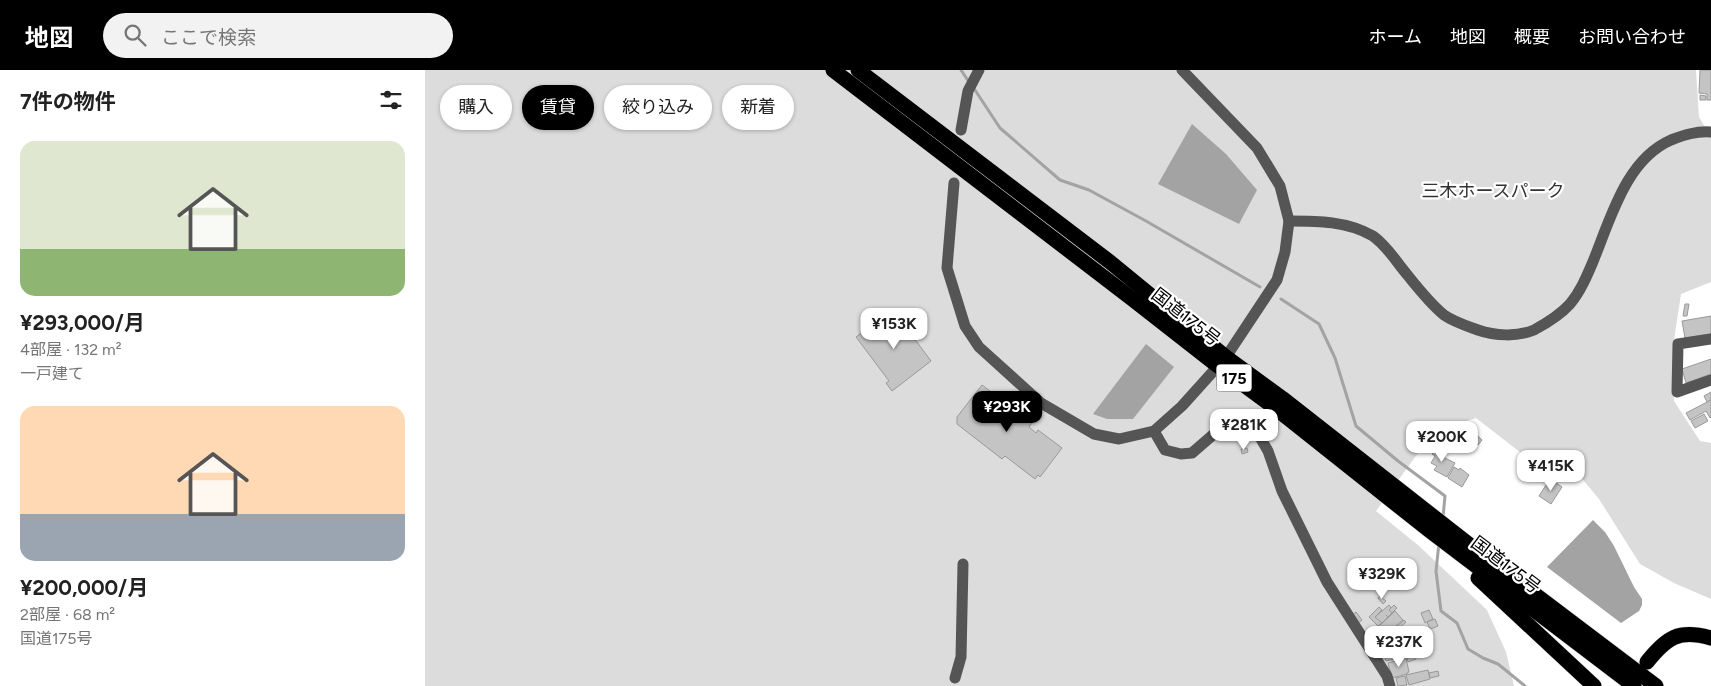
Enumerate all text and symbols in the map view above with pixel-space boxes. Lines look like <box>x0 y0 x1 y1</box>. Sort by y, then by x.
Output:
search box <box>103 13 453 58</box>
icon: search <box>121 21 149 49</box>
text: 地図 <box>25 23 73 52</box>
text: ここで検索 <box>161 26 256 49</box>
text: ホーム <box>1369 26 1422 48</box>
text: 地図 <box>1450 26 1486 48</box>
text: 概要 <box>1514 26 1550 48</box>
text: お問い合わせ <box>1578 26 1686 48</box>
chip: 購入 <box>440 85 512 130</box>
chip: 賃貸 <box>522 85 594 130</box>
chip: 絞り込み <box>604 85 712 130</box>
chip: 新着 <box>722 85 794 130</box>
icon: filters <box>377 86 405 114</box>
text: 7件の物件 <box>20 89 116 114</box>
icon: home <box>168 174 258 264</box>
park label: 三木ホースパーク <box>1421 180 1565 202</box>
street label: 国道175号 <box>1147 283 1225 351</box>
pin: ¥153K <box>859 308 929 350</box>
text: ¥293,000/月 <box>20 310 145 335</box>
text: ¥153K <box>871 314 917 333</box>
text: 4部屋 · 132 m² <box>20 340 122 359</box>
text: 一戸建て <box>20 364 84 383</box>
road number: 175 <box>1217 364 1251 392</box>
pin: ¥293K <box>972 390 1042 433</box>
text: ¥293K <box>983 397 1031 416</box>
pin: ¥281K <box>1209 408 1279 451</box>
text: ¥281K <box>1221 415 1267 434</box>
pin: ¥200K <box>1407 420 1477 463</box>
text: ¥200K <box>1417 427 1467 446</box>
icon: home <box>168 439 258 529</box>
pin: ¥415K <box>1516 450 1586 492</box>
text: ¥415K <box>1528 456 1574 475</box>
street label: 国道175号 <box>1467 532 1545 598</box>
pin: ¥329K <box>1347 558 1417 600</box>
text: ¥329K <box>1358 564 1406 583</box>
text: ¥200,000/月 <box>20 575 148 600</box>
text: 2部屋 · 68 m² <box>20 605 115 624</box>
pin: ¥237K <box>1364 626 1434 668</box>
text: 国道175号 <box>20 629 92 648</box>
text: ¥237K <box>1375 632 1423 651</box>

